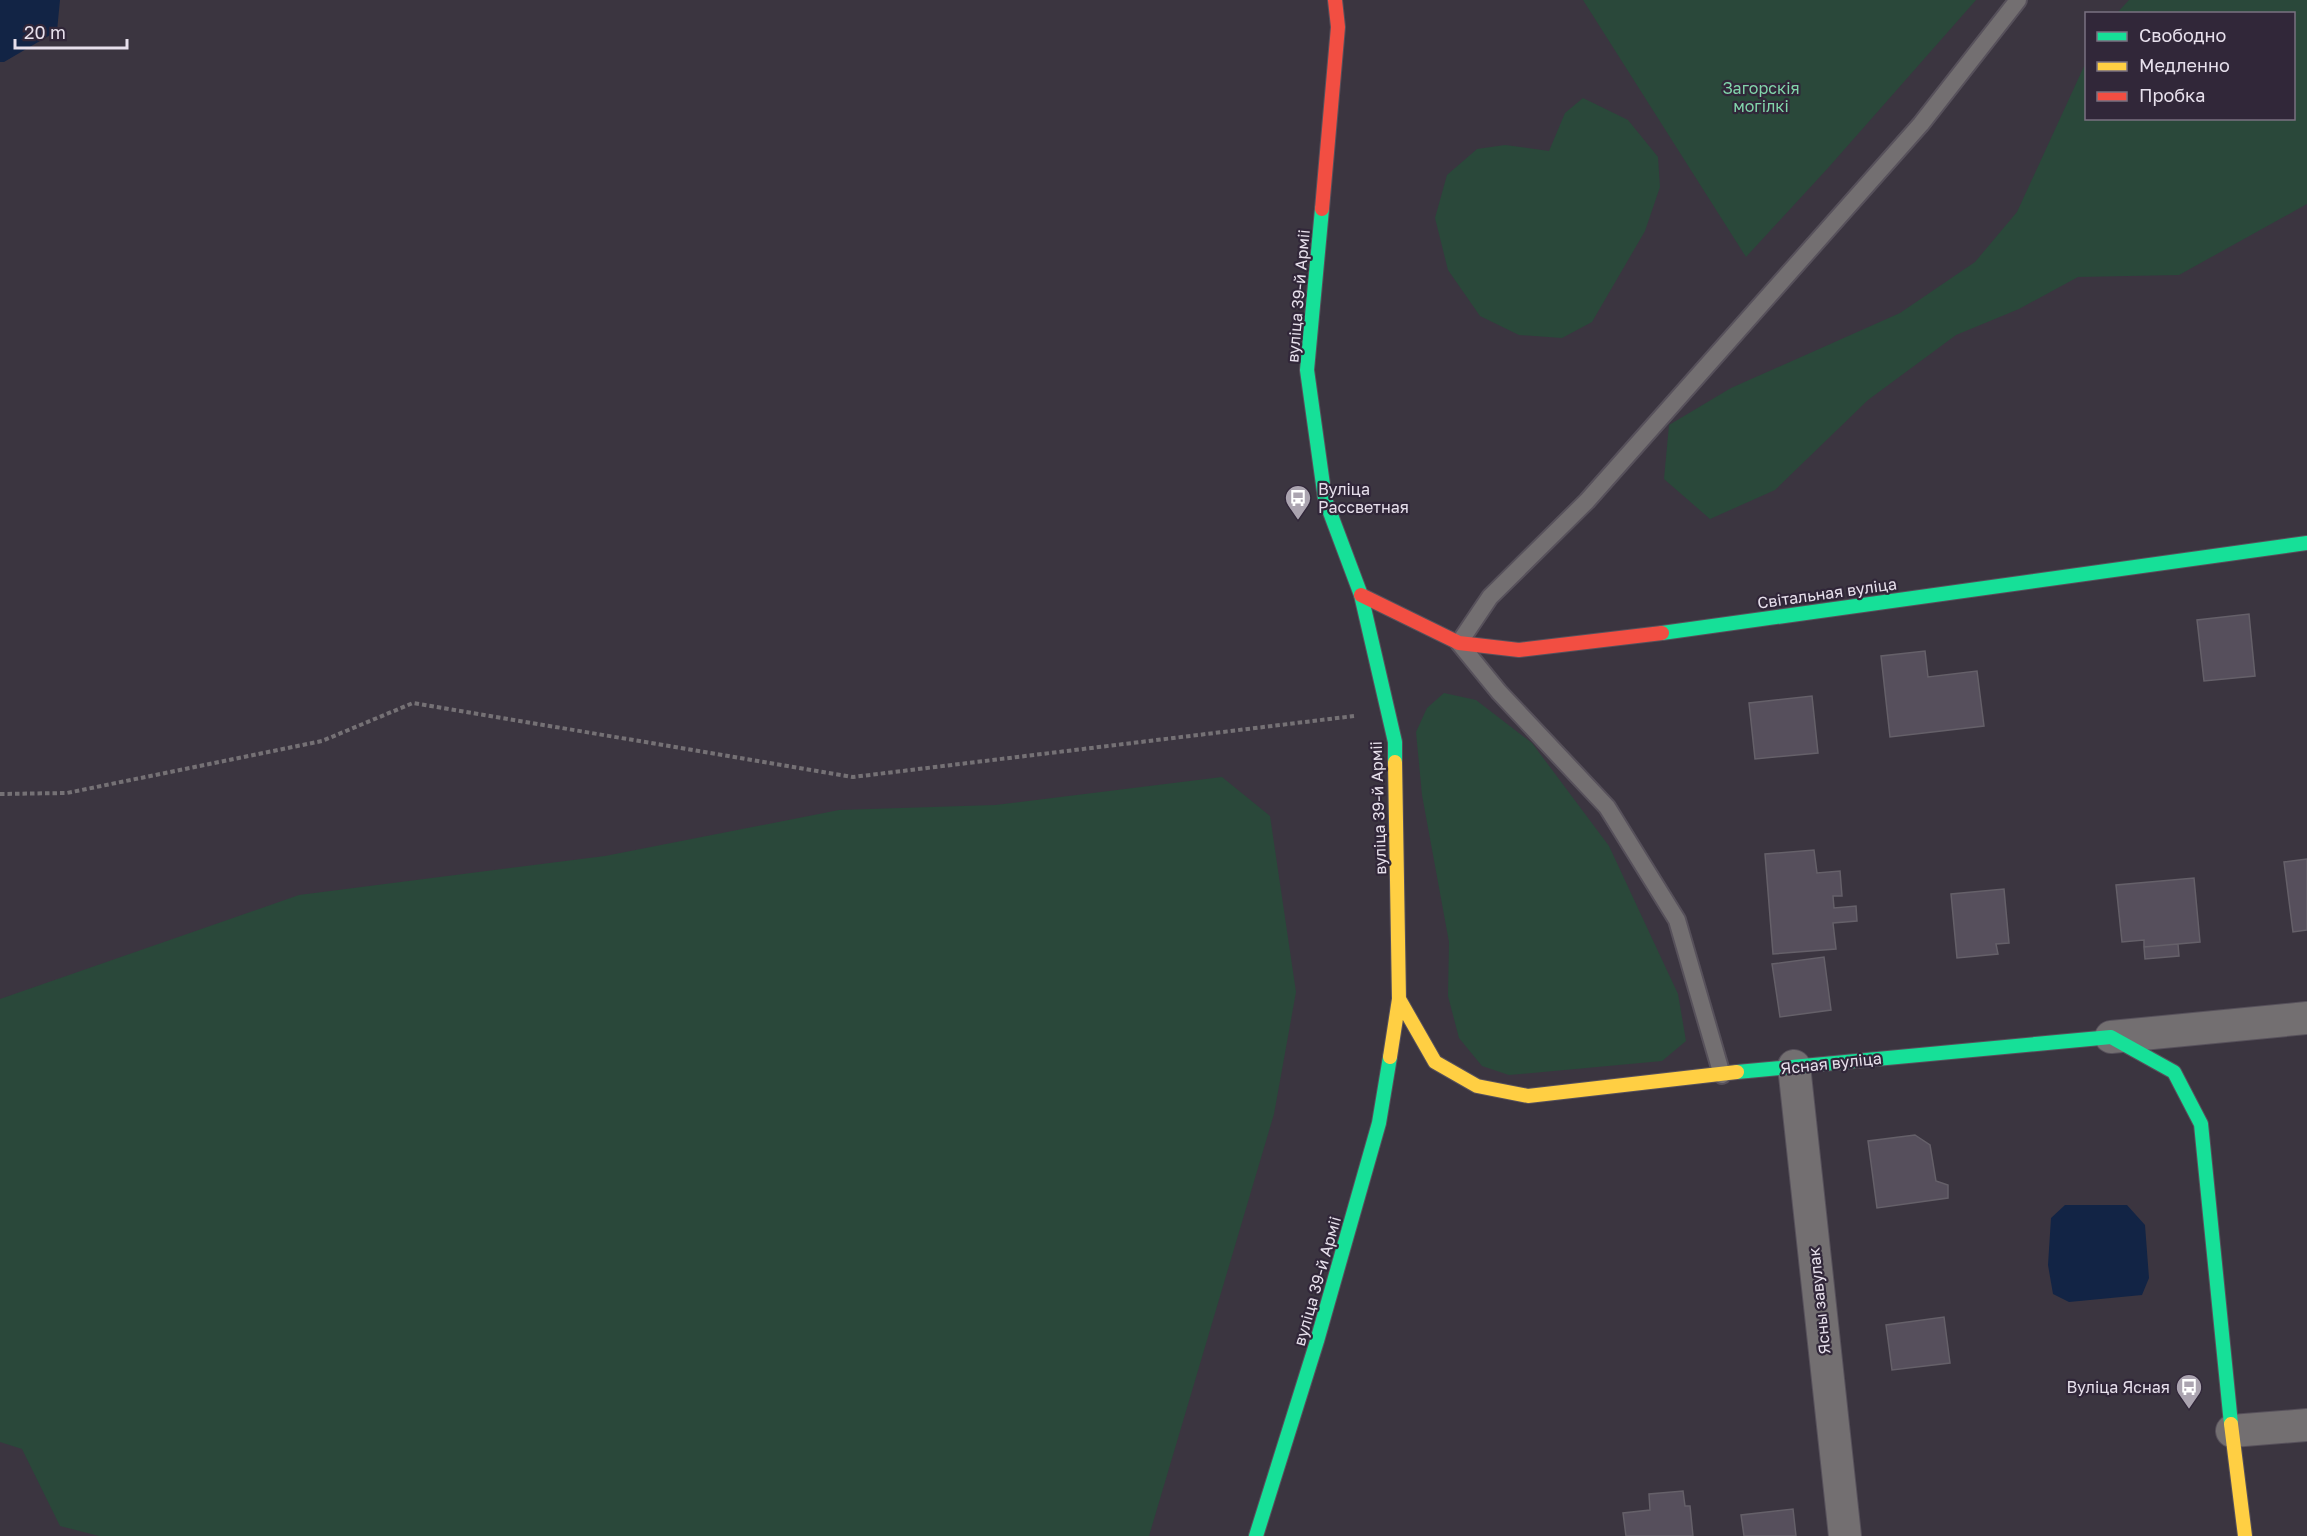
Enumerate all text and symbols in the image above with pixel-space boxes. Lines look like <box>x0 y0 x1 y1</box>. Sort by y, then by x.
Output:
scale bar <box>15 12 128 50</box>
legend <box>2085 12 2295 120</box>
text: 20 m <box>24 21 66 43</box>
text: Свободно <box>2139 24 2226 46</box>
text: Медленно <box>2139 54 2230 76</box>
park label: Загорскія могілкі <box>1722 78 1800 116</box>
text: Пробка <box>2139 84 2205 106</box>
street label: вуліца 39-й Арміі <box>1282 229 1314 363</box>
place label: Вуліца Рассветная <box>1318 479 1409 517</box>
bus stop icon: Вуліца Рассветная <box>1283 483 1313 521</box>
street label: Світальная вуліца <box>1756 573 1898 613</box>
street label: вуліца 39-й Арміі <box>1366 741 1390 875</box>
street label: Ясная вуліца <box>1779 1048 1883 1078</box>
street label: вуліца 39-й Арміі <box>1289 1214 1345 1348</box>
street label: Ясны завулак <box>1803 1246 1835 1356</box>
bus stop icon: Вуліца Ясная <box>2174 1372 2204 1410</box>
place label: Вуліца Ясная <box>2066 1377 2170 1397</box>

